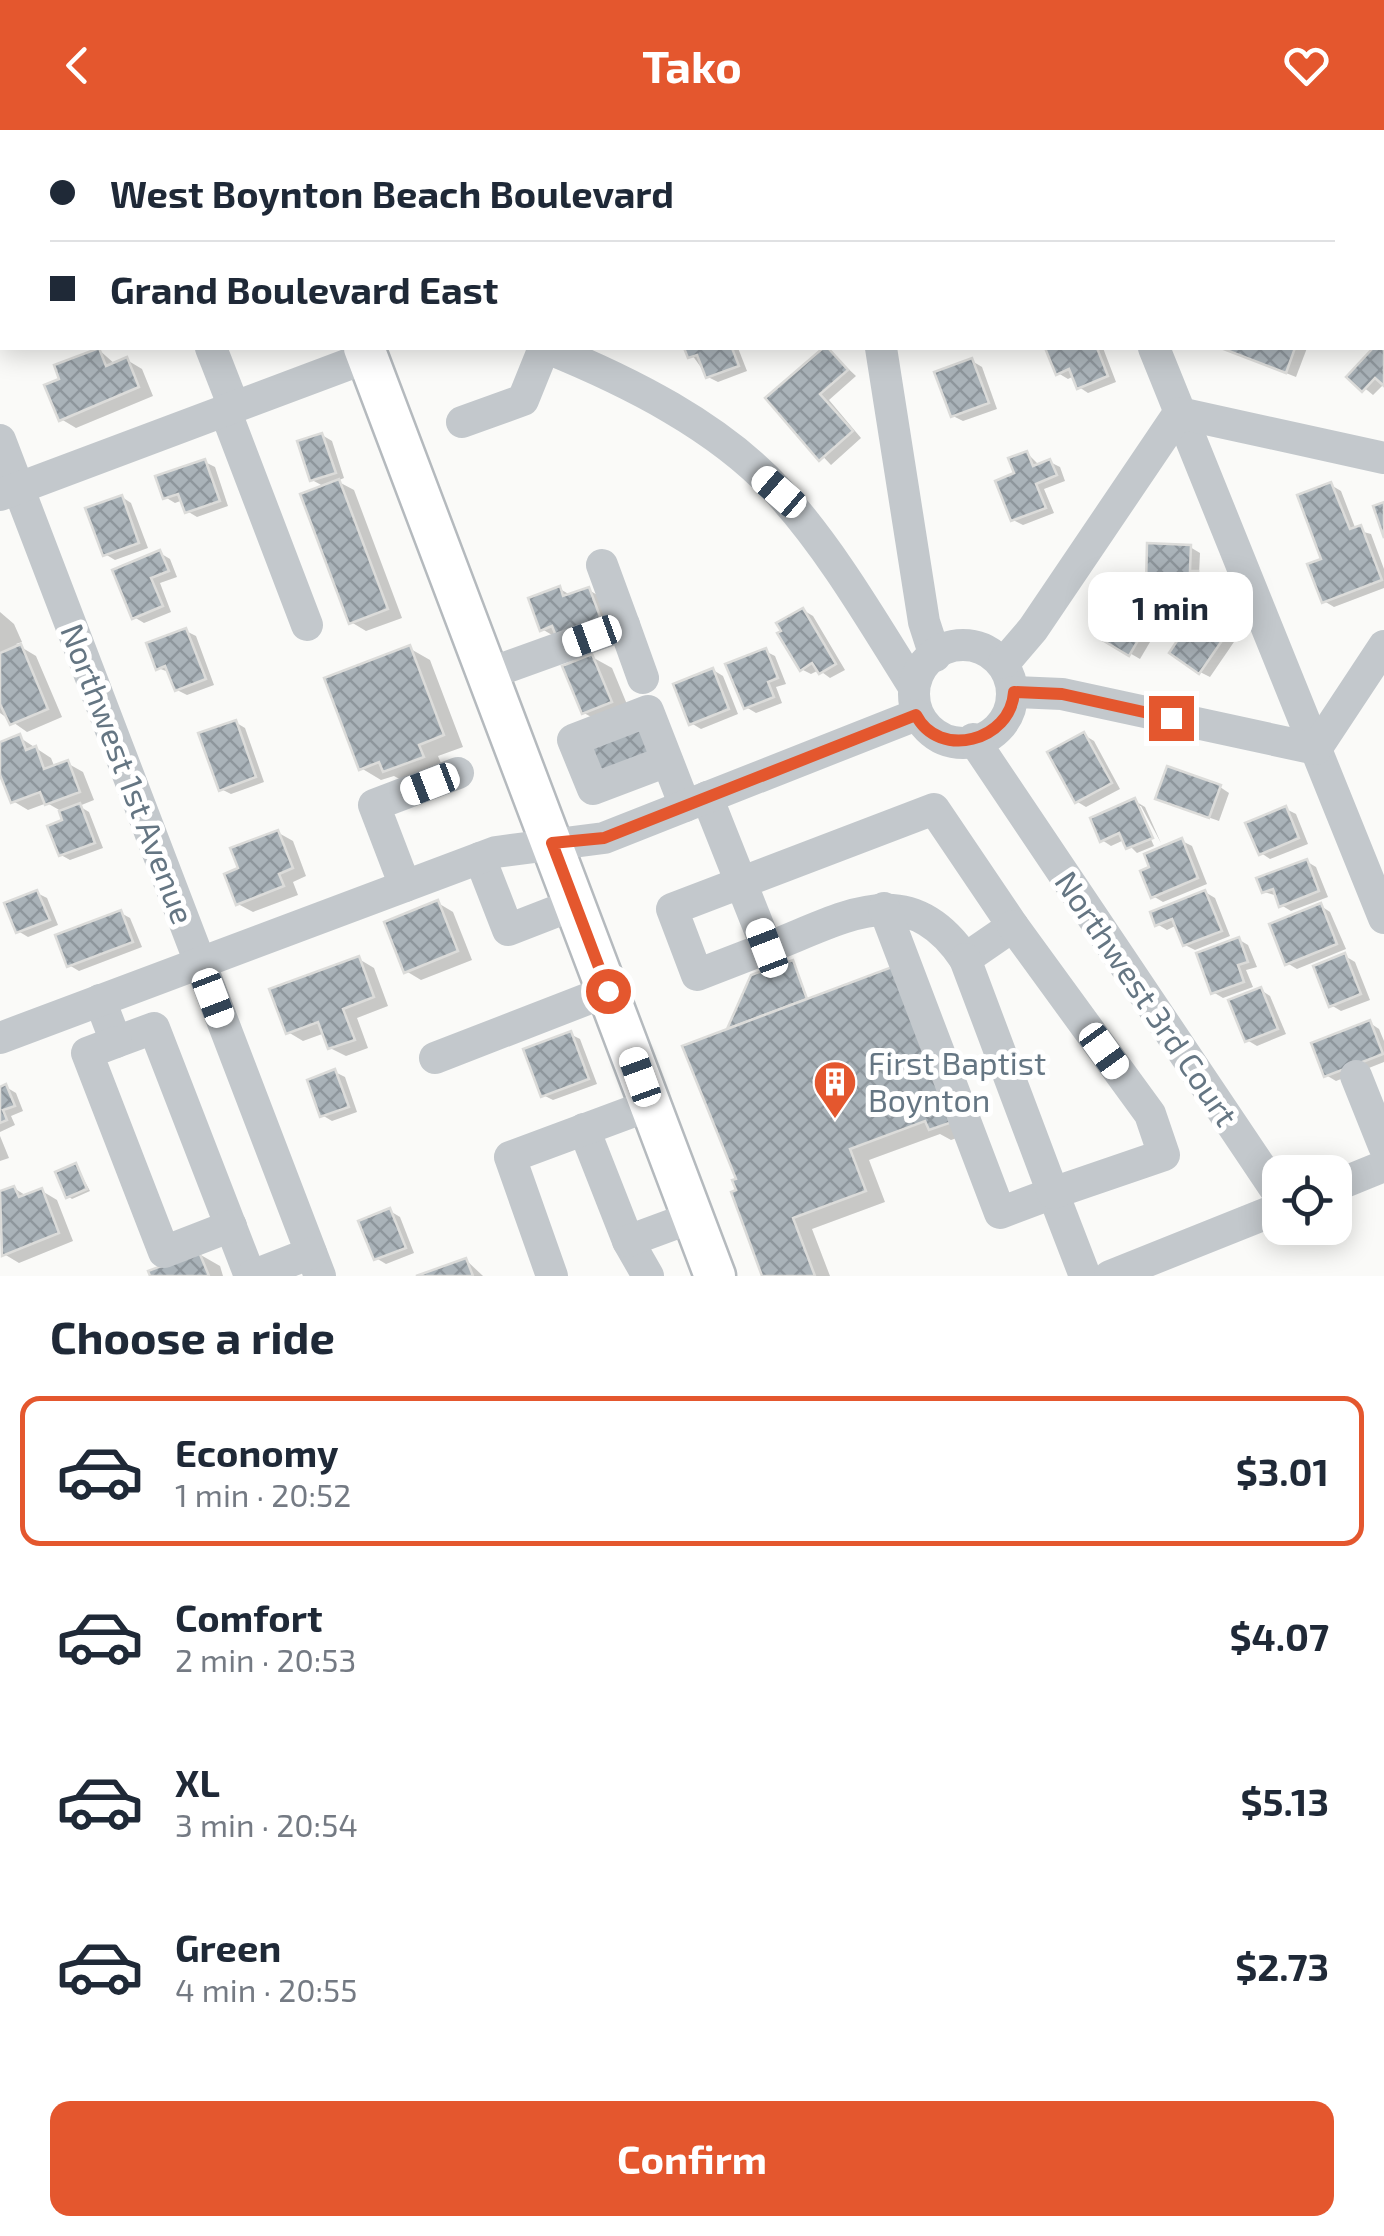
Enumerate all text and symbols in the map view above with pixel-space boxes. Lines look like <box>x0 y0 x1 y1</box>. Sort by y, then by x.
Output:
icon: back <box>50 38 105 93</box>
text: Tako <box>642 38 742 92</box>
icon: heart <box>1279 38 1334 93</box>
text: West Boynton Beach Boulevard <box>110 170 674 216</box>
text: Grand Boulevard East <box>110 266 498 312</box>
car <box>747 461 811 523</box>
callout: 1 min <box>1088 573 1254 643</box>
text: 1 min <box>1132 588 1209 626</box>
car <box>559 612 625 660</box>
street label: Northwest 1st Avenue <box>54 618 204 929</box>
route end <box>1149 696 1194 741</box>
car <box>397 759 463 809</box>
street label: Northwest 3rd Court <box>1048 863 1247 1132</box>
car <box>742 915 792 981</box>
car <box>188 965 238 1031</box>
route start <box>586 969 631 1014</box>
car <box>1074 1018 1134 1084</box>
place label: First Baptist Boynton <box>868 1043 1046 1118</box>
car <box>616 1044 664 1110</box>
building icon: First Baptist Boynton <box>812 1059 858 1120</box>
map controls <box>1262 1155 1352 1245</box>
button: locate <box>1262 1155 1352 1245</box>
text: Choose a ride <box>50 1309 335 1363</box>
icon: car <box>55 1426 145 1516</box>
text: Economy <box>175 1429 339 1475</box>
text: $3.01 <box>1236 1448 1329 1494</box>
text: 1 min · 20:52 <box>175 1475 351 1513</box>
icon: car <box>55 1591 145 1681</box>
text: Comfort <box>175 1594 323 1640</box>
text: $4.07 <box>1229 1613 1329 1659</box>
text: 2 min · 20:53 <box>175 1640 356 1678</box>
icon: car <box>55 1756 145 1846</box>
text: XL <box>175 1759 220 1805</box>
text: $5.13 <box>1240 1778 1329 1824</box>
text: 3 min · 20:54 <box>175 1805 358 1843</box>
icon: car <box>55 1921 145 2011</box>
text: Green <box>175 1924 281 1970</box>
text: $2.73 <box>1235 1943 1329 1989</box>
text: 4 min · 20:55 <box>175 1970 357 2008</box>
button: Confirm <box>50 2101 1334 2216</box>

